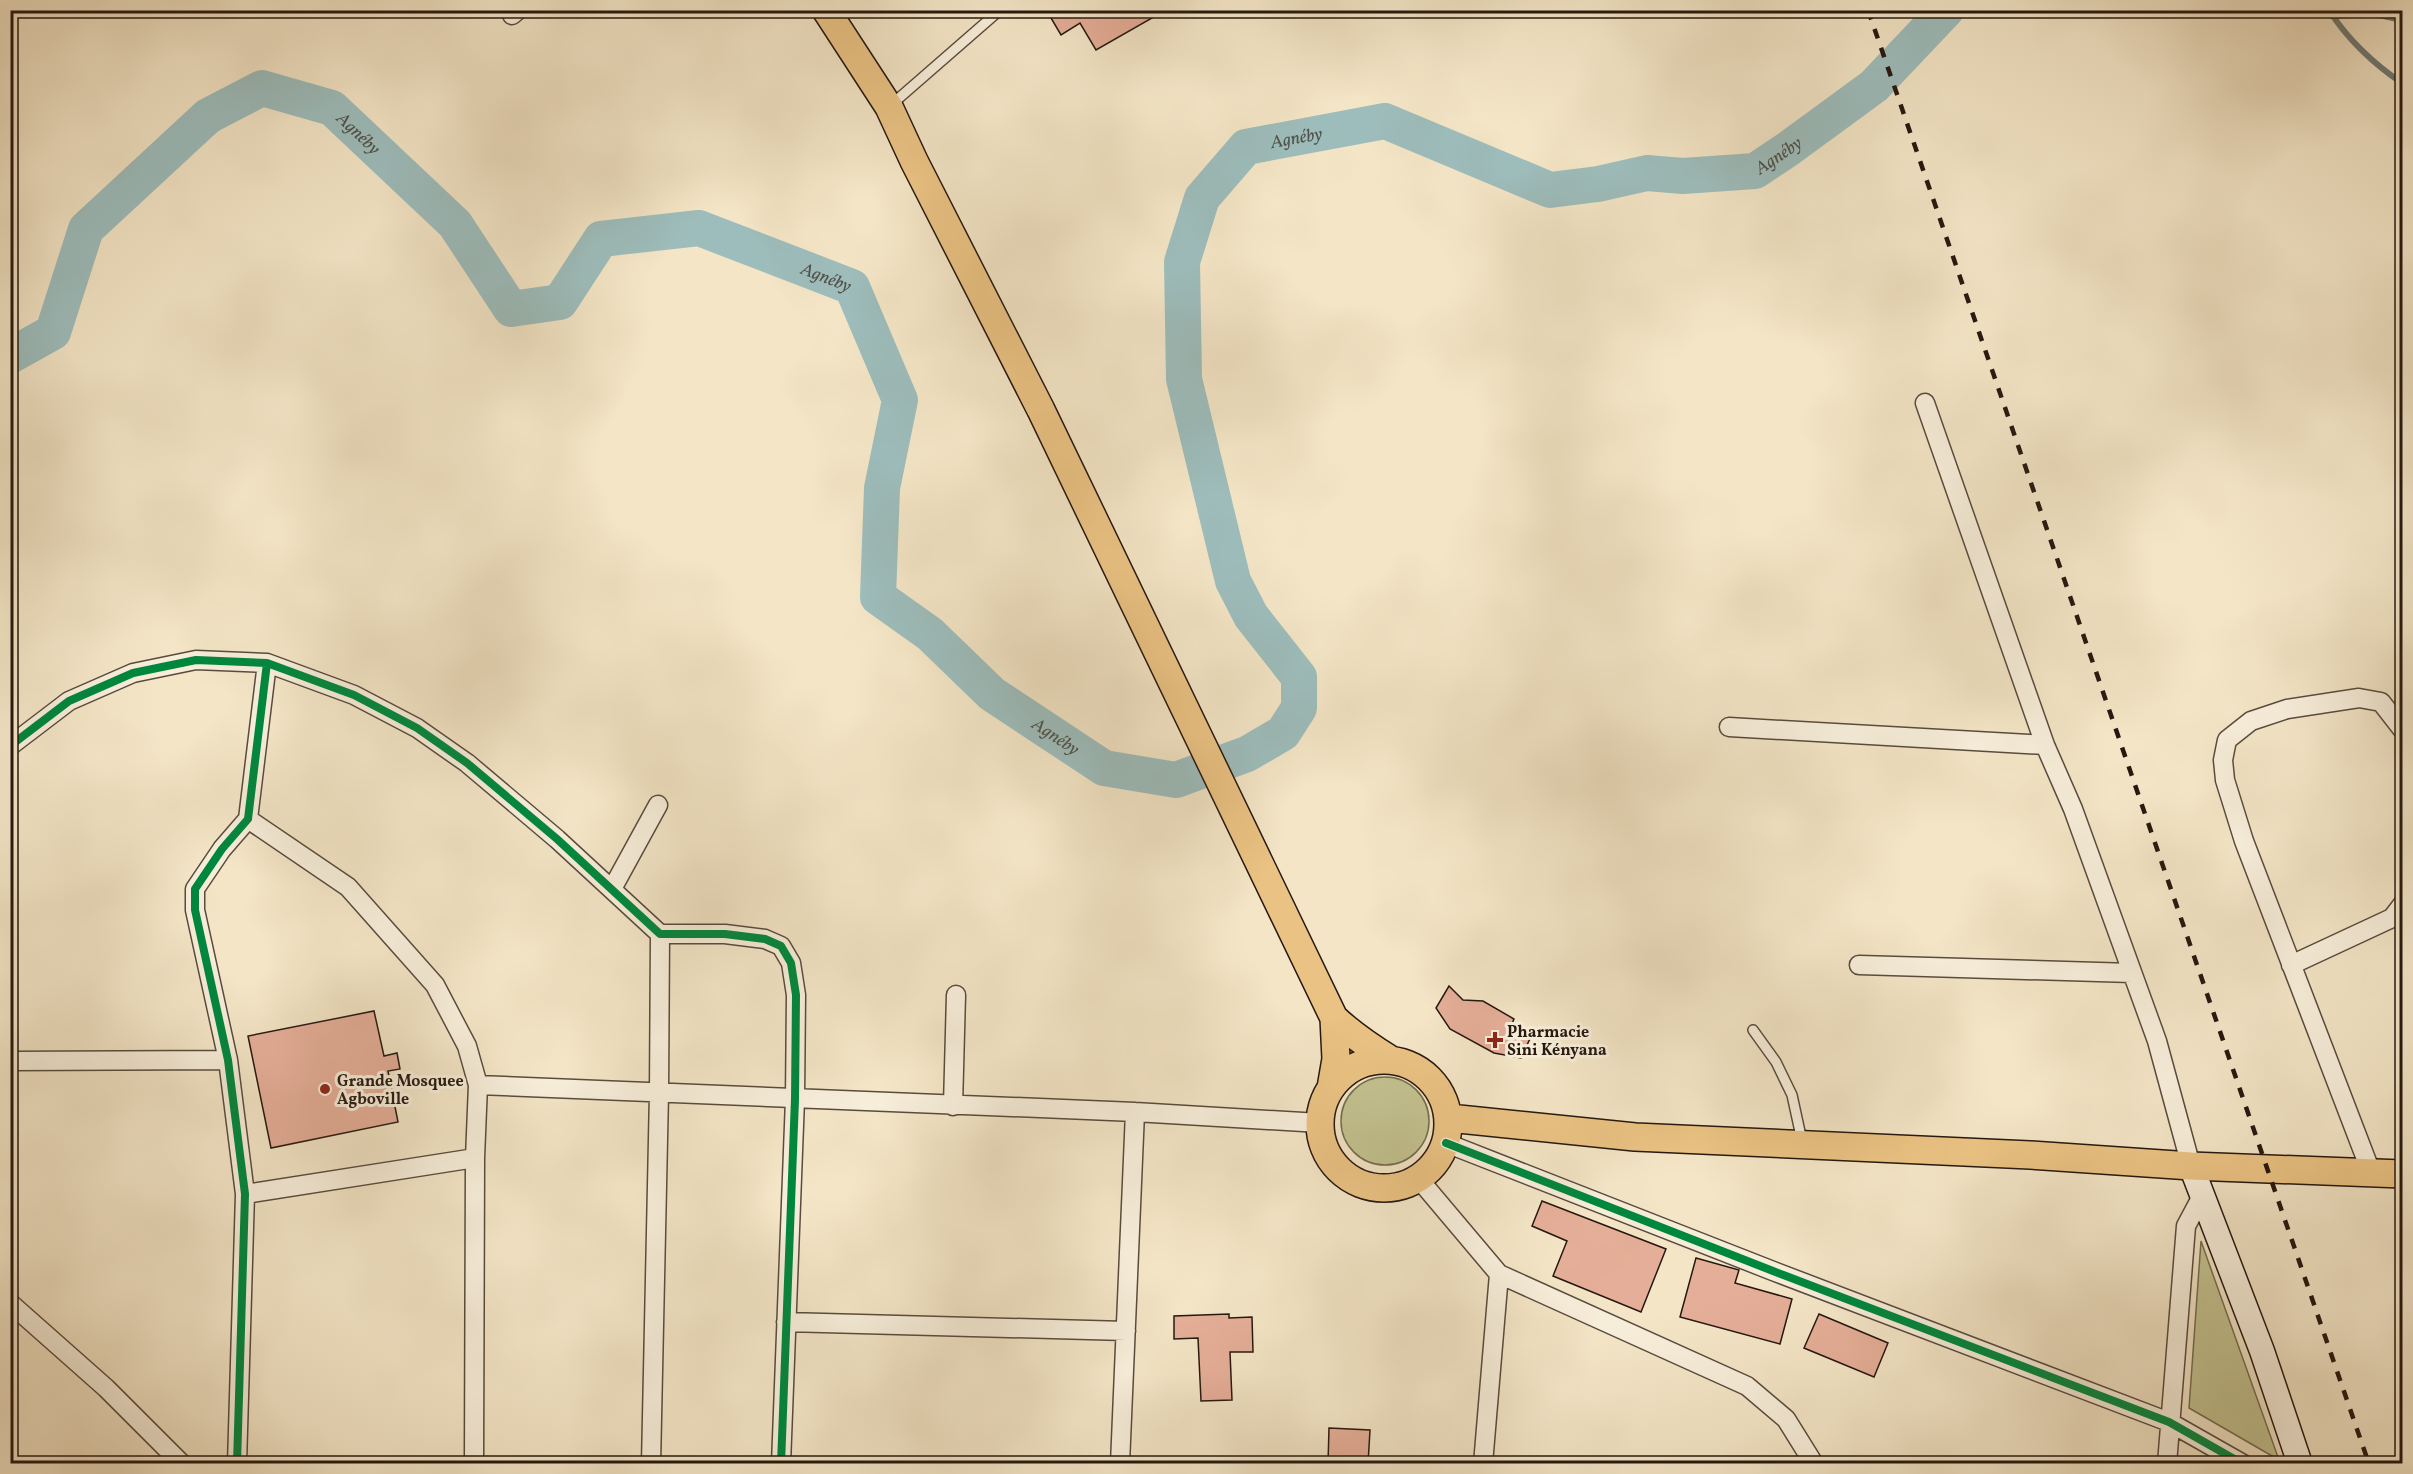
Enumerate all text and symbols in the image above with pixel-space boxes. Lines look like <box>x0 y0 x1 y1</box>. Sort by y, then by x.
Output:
water label: Agnéby <box>329 106 385 161</box>
water label: Agnéby <box>1268 122 1325 156</box>
water label: Agnéby <box>1750 131 1808 182</box>
water label: Agnéby <box>796 257 855 300</box>
water label: Agnéby <box>1026 712 1084 762</box>
place label: Pharmacie Sini Kényana <box>1507 1022 1607 1062</box>
marker: Pharmacie Sini Kényana <box>1488 1033 1502 1047</box>
place label: Grande Mosquee Agboville <box>337 1071 464 1111</box>
marker: Grande Mosquee Agboville <box>318 1082 332 1096</box>

